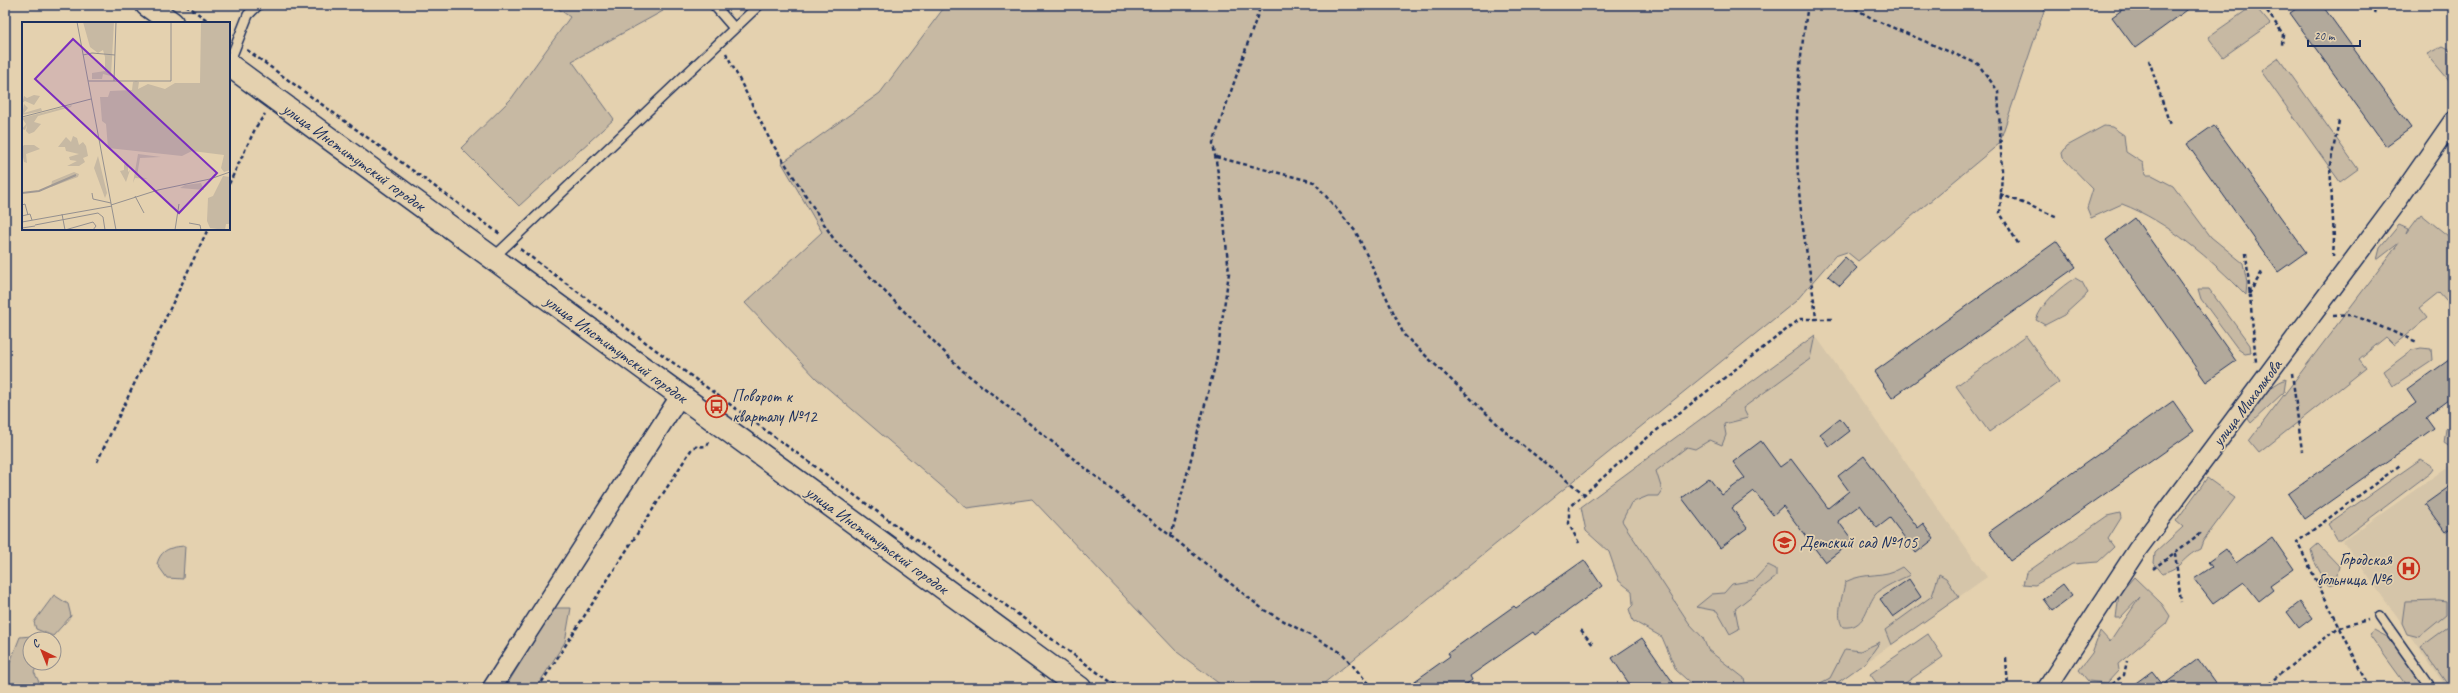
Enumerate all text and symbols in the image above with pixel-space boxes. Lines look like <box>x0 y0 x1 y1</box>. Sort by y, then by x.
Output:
inset map <box>22 22 230 230</box>
scale bar <box>2308 22 2360 48</box>
text: 20 m <box>2314 28 2336 44</box>
street label: улица Институтский городок <box>278 98 431 217</box>
street label: улица Институтский городок <box>540 290 693 409</box>
street label: улица Михалькова <box>2207 354 2287 451</box>
place label: Поворот к кварталу №12 <box>732 386 818 427</box>
bus stop icon: Поворот к кварталу №12 <box>703 393 729 419</box>
street label: улица Институтский городок <box>801 481 954 600</box>
school or university icon: Детский сад №105 <box>1771 529 1797 555</box>
place label: Детский сад №105 <box>1800 532 1919 553</box>
place label: Городская больница №6 <box>2317 549 2393 590</box>
hospital icon: Городская больница №6 <box>2395 556 2421 582</box>
north arrow <box>22 631 62 671</box>
text: С <box>28 636 43 651</box>

